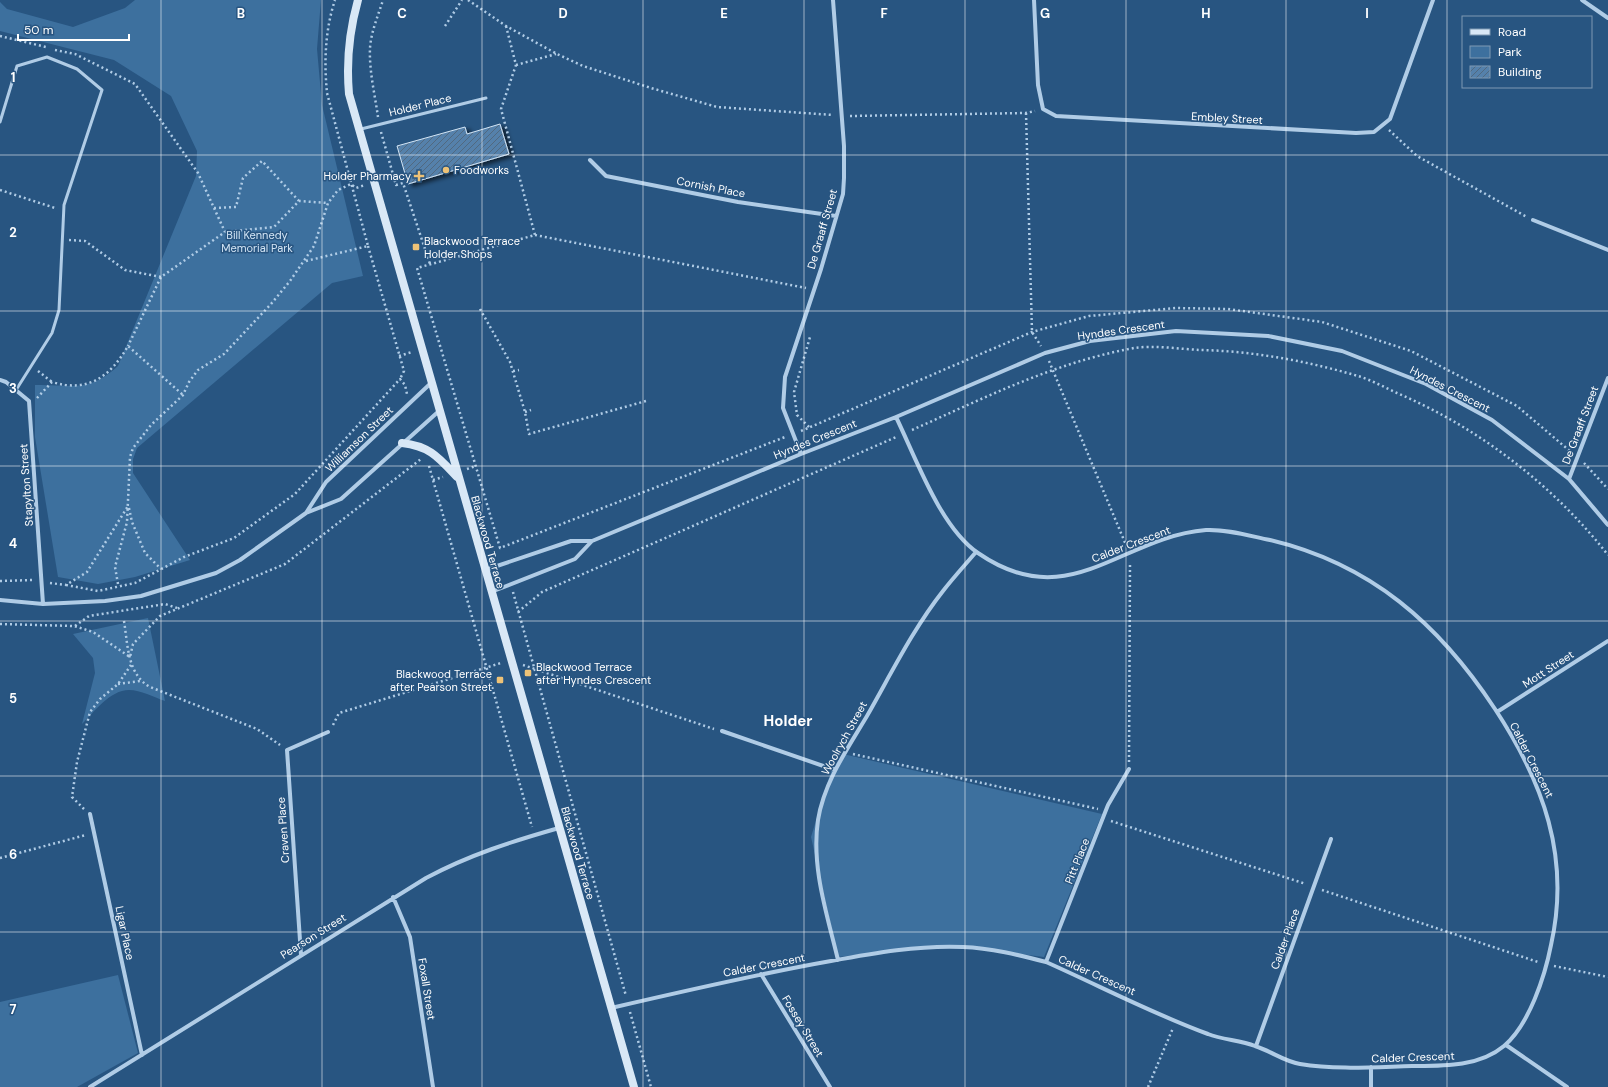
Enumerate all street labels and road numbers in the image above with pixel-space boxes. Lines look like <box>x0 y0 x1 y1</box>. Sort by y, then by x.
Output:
street label: Holder Place <box>387 90 453 120</box>
street label: Embley Street <box>1191 109 1263 127</box>
street label: Cornish Place <box>676 173 746 201</box>
street label: De Graaff Street <box>804 187 840 271</box>
street label: Hyndes Crescent <box>1076 317 1166 343</box>
street label: Hyndes Crescent <box>1408 363 1492 415</box>
street label: De Graaff Street <box>1559 384 1601 466</box>
street label: Williamson Street <box>322 403 396 475</box>
street label: Hyndes Crescent <box>771 416 859 462</box>
street label: Stapylton Street <box>16 443 36 527</box>
street label: Blackwood Terrace <box>468 494 508 590</box>
street label: Calder Crescent <box>1090 523 1172 565</box>
street label: Mott Street <box>1520 647 1576 691</box>
street label: Woolrych Street <box>818 699 870 777</box>
street label: Calder Crescent <box>1507 720 1557 800</box>
street label: Craven Place <box>274 797 292 863</box>
street label: Blackwood Terrace <box>558 805 598 901</box>
street label: Pitt Place <box>1062 836 1092 886</box>
street label: Ligar Place <box>112 905 138 961</box>
street label: Calder Place <box>1268 907 1302 971</box>
street label: Pearson Street <box>278 910 348 962</box>
street label: Calder Crescent <box>722 950 806 980</box>
street label: Calder Crescent <box>1056 952 1138 998</box>
street label: Foxall Street <box>415 957 439 1021</box>
street label: Fossey Street <box>779 993 827 1059</box>
street label: Calder Crescent <box>1371 1049 1455 1065</box>

